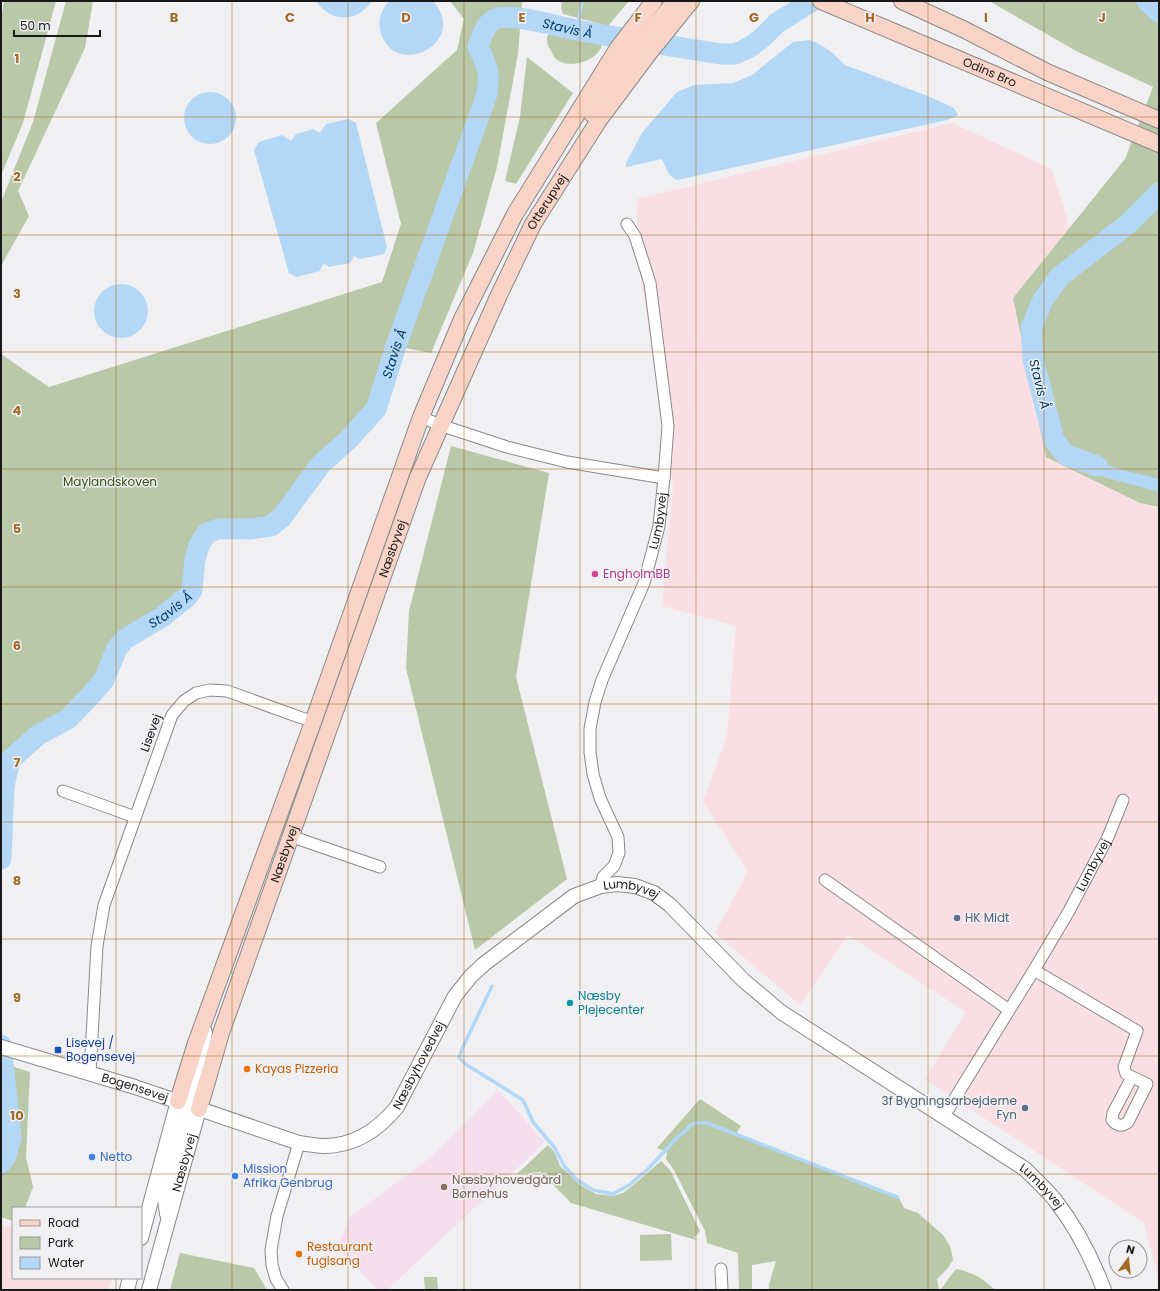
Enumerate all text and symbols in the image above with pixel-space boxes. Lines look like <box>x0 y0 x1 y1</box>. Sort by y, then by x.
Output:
text: B <box>170 8 179 27</box>
text: C <box>285 8 295 27</box>
text: D <box>401 8 411 27</box>
text: E <box>518 8 526 27</box>
text: F <box>634 8 642 27</box>
text: G <box>749 8 759 27</box>
text: H <box>865 8 875 27</box>
text: I <box>984 8 988 27</box>
text: J <box>1098 8 1106 27</box>
scale bar <box>14 12 100 38</box>
water label: Stavis Å <box>541 14 594 43</box>
text: 50 m <box>20 17 51 34</box>
text: 1 <box>15 49 19 68</box>
street label: Odins Bro <box>960 53 1020 91</box>
text: 2 <box>13 167 21 186</box>
street label: Otterupvej <box>523 171 571 232</box>
text: 3 <box>13 284 21 303</box>
water label: Stavis Å <box>377 326 411 381</box>
water label: Stavis Å <box>1024 357 1055 411</box>
text: 4 <box>13 401 22 420</box>
park label: Maylandskoven <box>63 473 157 490</box>
street label: Lumbyvej <box>644 492 670 551</box>
street label: Næsbyvej <box>374 517 410 580</box>
text: 5 <box>13 519 21 538</box>
place label: EngholmBB <box>603 565 670 582</box>
marker: EngholmBB <box>590 569 600 579</box>
water label: Stavis Å <box>145 587 197 633</box>
text: 6 <box>13 636 21 655</box>
street label: Lisevej <box>136 712 165 754</box>
text: 7 <box>14 753 21 772</box>
street label: Næsbyvej <box>266 823 302 885</box>
street label: Lumbyvej <box>1072 836 1114 894</box>
text: 8 <box>13 871 21 890</box>
street label: Lumbyvej <box>602 875 663 902</box>
place label: HK Midt <box>965 909 1009 926</box>
marker: HK Midt <box>952 913 962 923</box>
place label: Næsby Plejecenter <box>578 987 645 1018</box>
text: 9 <box>13 988 21 1007</box>
marker: Næsby Plejecenter <box>565 998 575 1008</box>
street label: Næsbyhovedvej <box>388 1018 448 1112</box>
place label: Lisevej / Bogensevej <box>66 1034 135 1065</box>
marker: Lisevej / Bogensevej <box>53 1045 63 1055</box>
place label: Kayas Pizzeria <box>255 1060 338 1077</box>
marker: Kayas Pizzeria <box>242 1064 252 1074</box>
street label: Bogensevej <box>100 1069 171 1106</box>
place label: 3f Bygningsarbejderne Fyn <box>882 1092 1017 1123</box>
marker: 3f Bygningsarbejderne Fyn <box>1020 1103 1030 1113</box>
text: 10 <box>10 1106 24 1125</box>
street label: Næsbyvej <box>167 1131 200 1194</box>
place label: Netto <box>100 1148 133 1165</box>
marker: Netto <box>87 1152 97 1162</box>
street label: Lumbyvej <box>1017 1159 1068 1212</box>
place label: Mission Afrika Genbrug <box>243 1160 333 1191</box>
marker: Mission Afrika Genbrug <box>230 1171 240 1181</box>
place label: Næsbyhovedgård Børnehus <box>452 1171 561 1202</box>
marker: Næsbyhovedgård Børnehus <box>439 1182 449 1192</box>
legend <box>12 1207 142 1279</box>
text: Road <box>48 1214 79 1231</box>
text: Park <box>48 1234 75 1251</box>
place label: Restaurant fuglsang <box>307 1238 373 1269</box>
north arrow <box>1108 1239 1148 1279</box>
text: N <box>1125 1241 1137 1258</box>
marker: Restaurant fuglsang <box>294 1249 304 1259</box>
text: Water <box>48 1254 85 1271</box>

